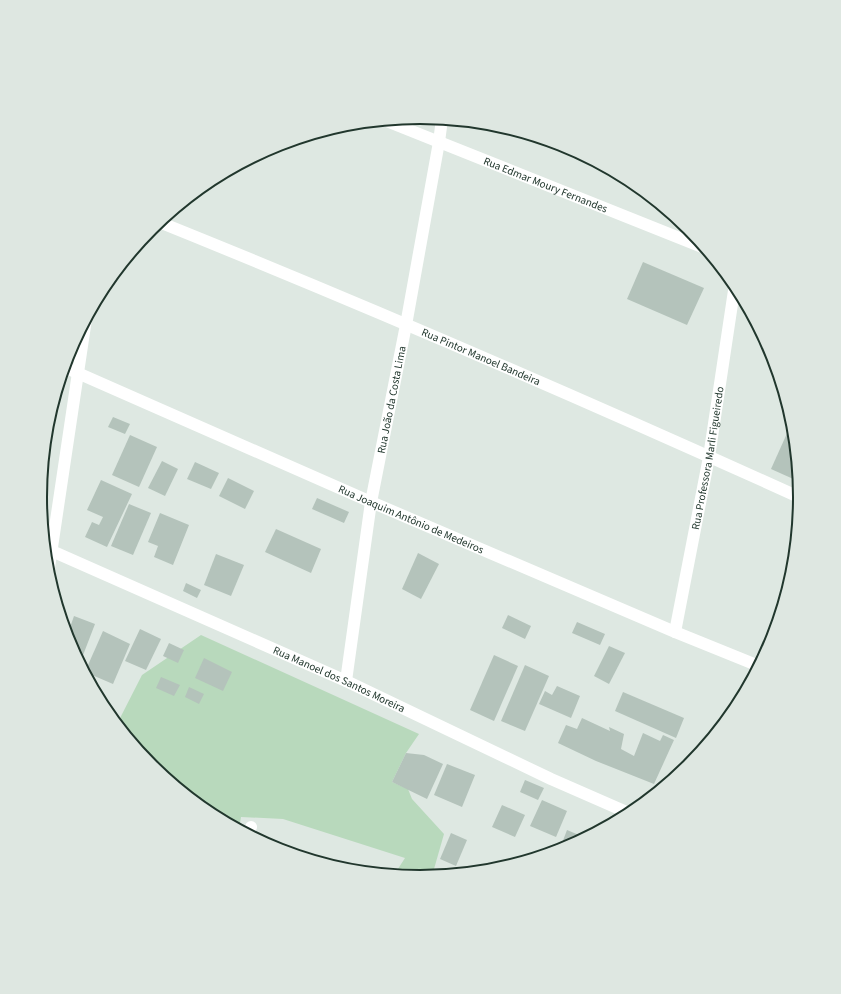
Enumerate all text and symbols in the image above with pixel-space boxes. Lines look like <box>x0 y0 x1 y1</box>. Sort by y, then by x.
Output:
street label: Rua Edmar Moury Fernandes <box>481 154 610 217</box>
street label: Rua Pintor Manoel Bandeira <box>419 325 543 389</box>
street label: Rua João da Costa Lima <box>374 345 410 455</box>
street label: Rua Professora Marli Figueiredo <box>688 385 728 531</box>
street label: Rua Joaquim Antônio de Medeiros <box>336 482 486 558</box>
street label: Rua Manoel dos Santos Moreira <box>271 643 407 716</box>

